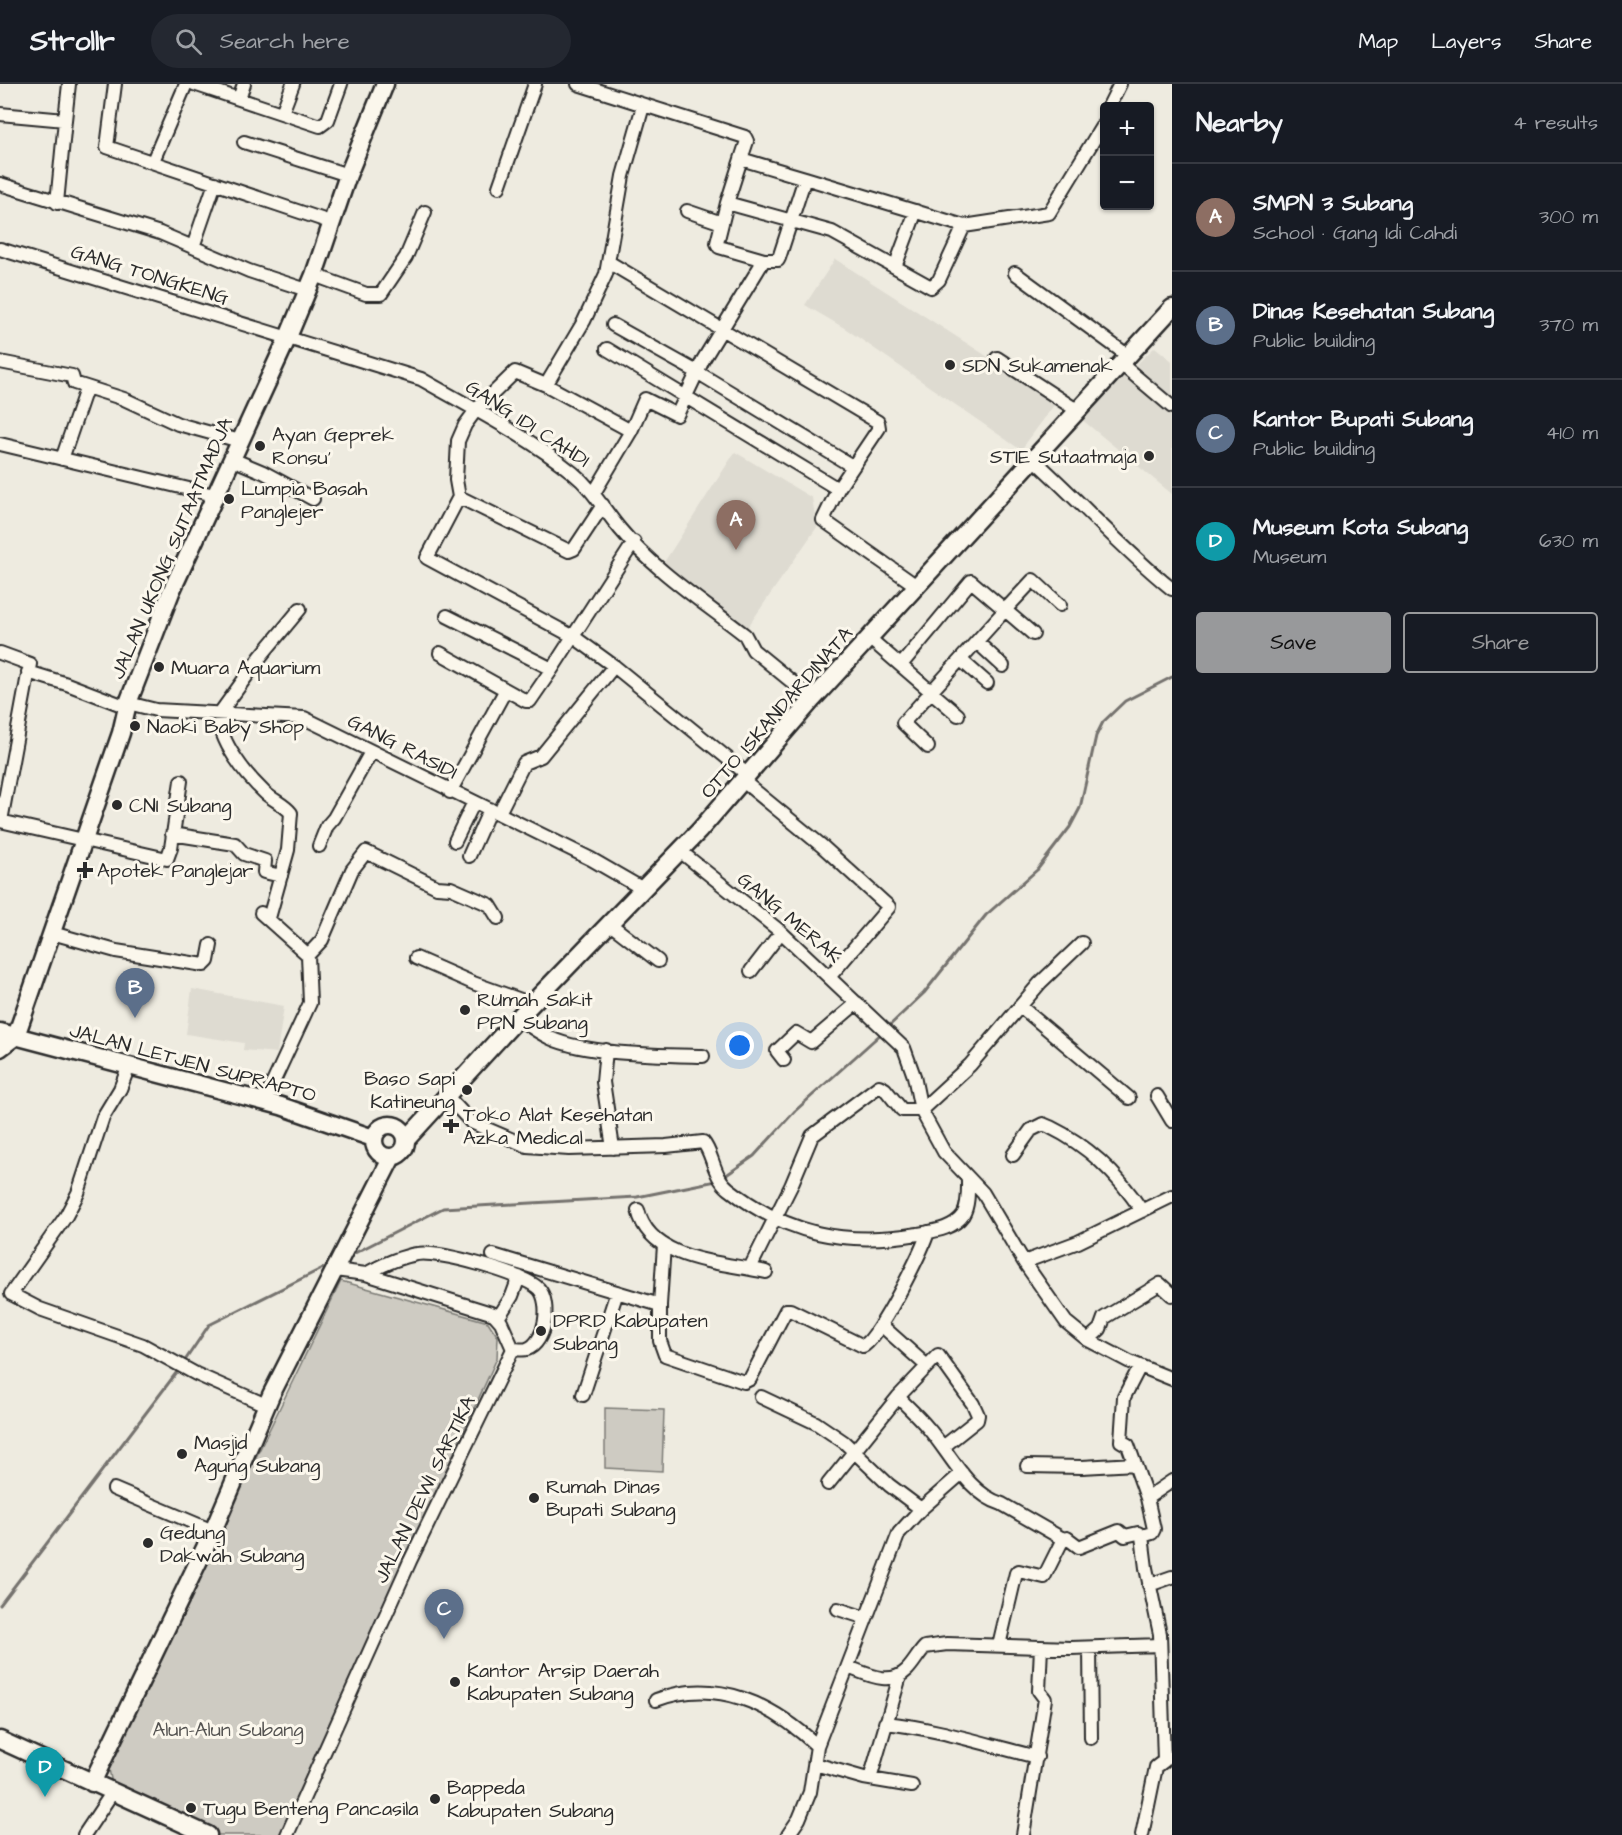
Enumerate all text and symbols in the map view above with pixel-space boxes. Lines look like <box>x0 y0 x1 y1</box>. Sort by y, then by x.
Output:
search box <box>151 14 571 68</box>
text: Strollr <box>30 22 115 61</box>
icon: search <box>172 25 205 58</box>
text: Search here <box>220 26 350 57</box>
text: Map <box>1358 27 1398 56</box>
text: Layers <box>1431 27 1501 56</box>
text: Share <box>1534 27 1592 56</box>
map controls <box>1100 102 1154 210</box>
button: + <box>1100 102 1154 156</box>
text: Nearby <box>1196 105 1283 141</box>
text: 4 results <box>1513 109 1598 137</box>
button: − <box>1100 156 1154 210</box>
text: SMPN 3 Subang <box>1253 188 1413 219</box>
text: A <box>1209 203 1222 231</box>
text: 300 m <box>1539 203 1598 231</box>
text: School · Gang Idi Cahdi <box>1253 219 1457 247</box>
street label: GANG TONGKENG <box>67 238 232 312</box>
text: Dinas Kesehatan Subang <box>1253 296 1494 327</box>
text: B <box>1208 311 1223 339</box>
text: 370 m <box>1539 311 1598 339</box>
text: Public building <box>1253 327 1375 355</box>
place label: SDN Sukamenak <box>962 352 1113 380</box>
marker: SDN Sukamenak <box>943 358 957 372</box>
street label: GANG IDI CAHDI <box>460 373 595 475</box>
text: Kantor Bupati Subang <box>1253 404 1473 435</box>
street label: JALAN UKONG SUTAATMADJA <box>104 413 240 684</box>
text: C <box>1208 419 1223 447</box>
text: 410 m <box>1546 419 1598 447</box>
place label: Ayan Geprek Ronsu' <box>272 421 394 472</box>
text: Public building <box>1253 435 1375 463</box>
marker: Ayan Geprek Ronsu' <box>253 439 267 453</box>
place label: STIE Sutaatmaja <box>990 443 1137 471</box>
marker: STIE Sutaatmaja <box>1142 449 1156 463</box>
place label: Lumpia Basah Panglejer <box>241 475 368 527</box>
marker: Lumpia Basah Panglejer <box>222 492 236 506</box>
pin: A <box>716 500 756 550</box>
text: Museum Kota Subang <box>1253 512 1468 543</box>
text: D <box>1209 527 1222 555</box>
text: 630 m <box>1539 527 1598 555</box>
text: Museum <box>1253 543 1326 571</box>
button: Save <box>1196 612 1391 673</box>
button: Share <box>1403 612 1598 673</box>
street label: OTTO ISKANDARDINATA <box>694 620 860 805</box>
place label: Muara Aquarium <box>171 654 321 682</box>
marker: Muara Aquarium <box>152 660 166 674</box>
street label: GANG RASIDI <box>343 707 462 787</box>
place label: Naoki Baby Shop <box>147 713 304 742</box>
marker: Naoki Baby Shop <box>128 719 142 733</box>
place label: CNI Subang <box>129 792 231 821</box>
marker: CNI Subang <box>110 798 124 812</box>
place label: Apotek Panglejar <box>97 857 253 886</box>
marker: Apotek Panglejar <box>78 863 92 877</box>
street label: GANG MERAK <box>731 866 848 970</box>
pin: B <box>116 968 154 1018</box>
place label: RUmah Sakit PPN Subang <box>477 986 593 1038</box>
marker: RUmah Sakit PPN Subang <box>458 1003 472 1017</box>
street label: JALAN LETJEN SUPRAPTO <box>66 1017 319 1109</box>
your location <box>725 1031 754 1060</box>
place label: Baso Sapi Katineung <box>364 1065 455 1117</box>
marker: Baso Sapi Katineung <box>460 1083 474 1097</box>
place label: Toko Alat Kesehatan Azka Medical <box>463 1101 653 1152</box>
marker: Toko Alat Kesehatan Azka Medical <box>444 1118 458 1132</box>
place label: DPRD Kabupaten Subang <box>553 1307 708 1359</box>
marker: DPRD Kabupaten Subang <box>534 1324 548 1338</box>
street label: JALAN DEWI SARTIKA <box>367 1391 483 1588</box>
place label: Masjid Agung Subang <box>194 1429 320 1481</box>
marker: Masjid Agung Subang <box>175 1447 189 1461</box>
place label: Rumah Dinas Bupati Subang <box>546 1473 676 1525</box>
marker: Rumah Dinas Bupati Subang <box>527 1491 541 1505</box>
place label: Gedung Dakwah Subang <box>160 1519 304 1571</box>
marker: Gedung Dakwah Subang <box>141 1536 155 1550</box>
pin: C <box>424 1590 464 1639</box>
place label: Kantor Arsip Daerah Kabupaten Subang <box>467 1657 659 1709</box>
marker: Kantor Arsip Daerah Kabupaten Subang <box>448 1675 462 1689</box>
park label: Alun-Alun Subang <box>152 1716 304 1745</box>
pin: D <box>26 1748 64 1797</box>
place label: Bappeda Kabupaten Subang <box>447 1774 614 1826</box>
marker: Bappeda Kabupaten Subang <box>428 1792 442 1806</box>
place label: Tugu Benteng Pancasila <box>203 1795 419 1824</box>
marker: Tugu Benteng Pancasila <box>184 1801 198 1815</box>

